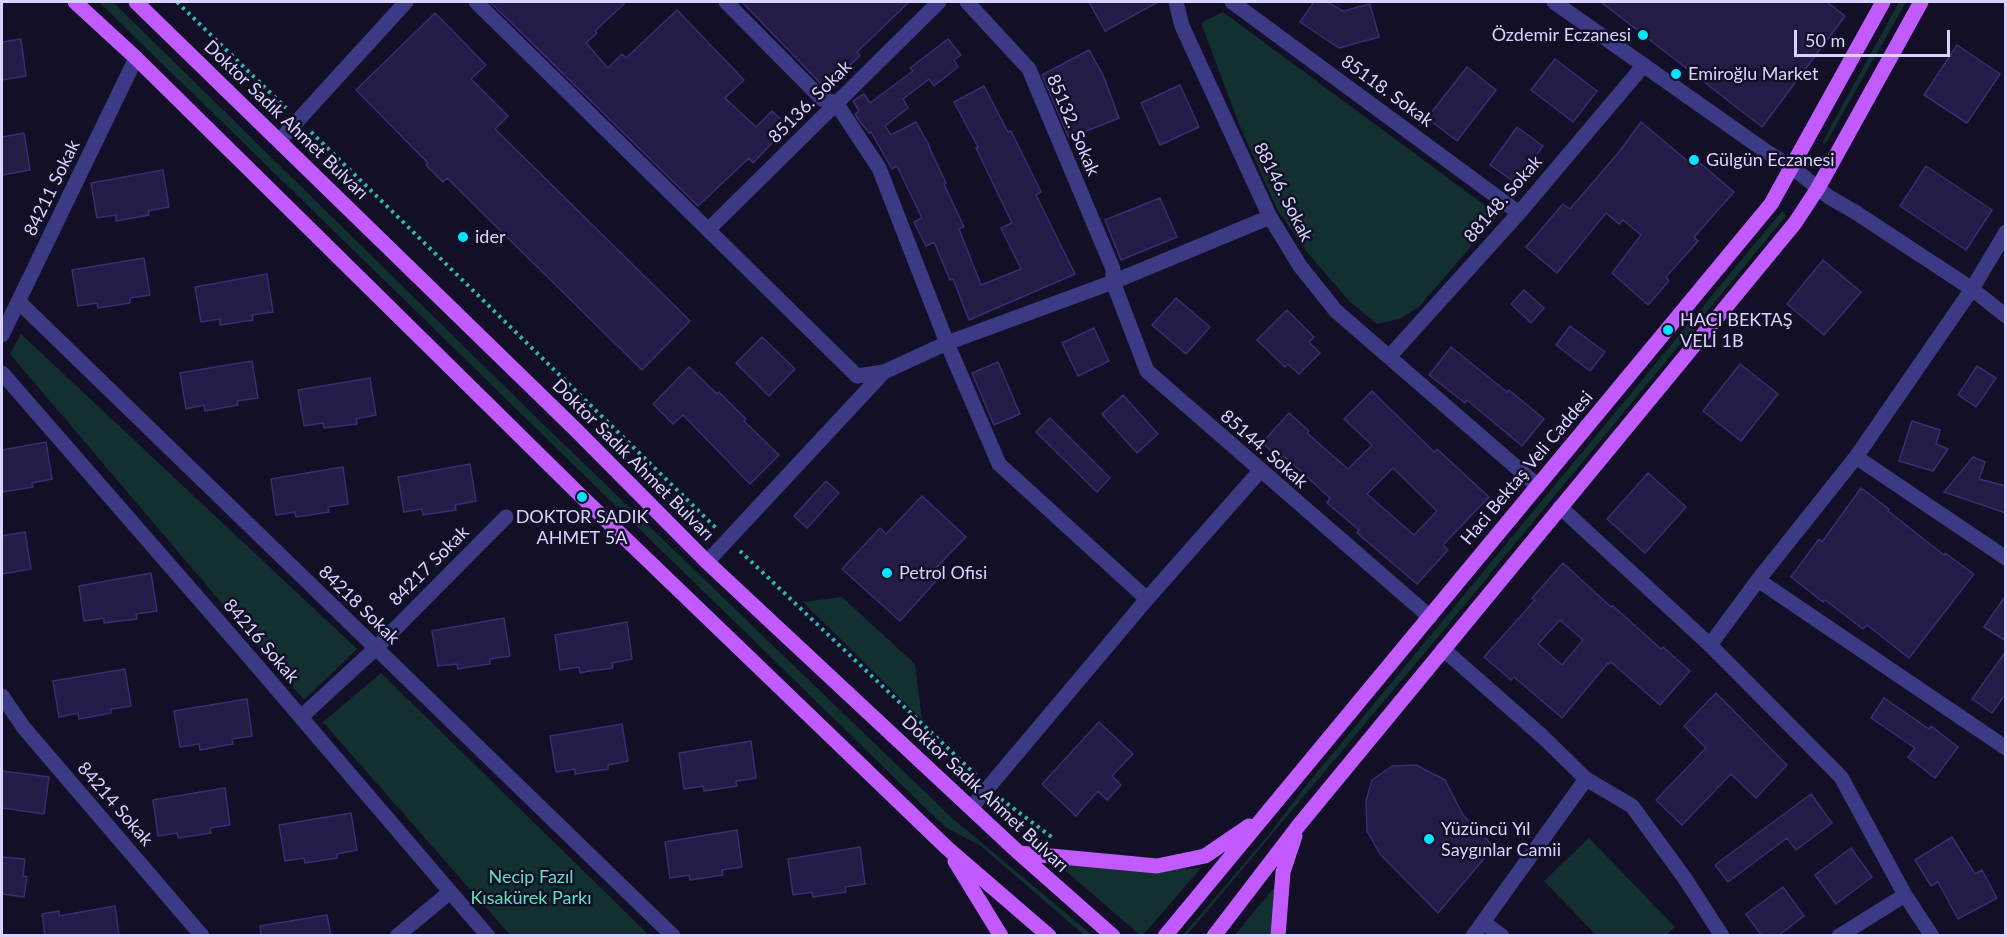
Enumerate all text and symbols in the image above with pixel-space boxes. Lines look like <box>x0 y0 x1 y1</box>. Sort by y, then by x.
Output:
scale bar <box>1797 18 1953 56</box>
place label: Özdemir Eczanesi <box>1492 24 1631 46</box>
marker: Özdemir Eczanesi <box>1636 28 1650 42</box>
text: 50 m <box>1805 29 1845 51</box>
street label: Doktor Sadık Ahmet Bulvarı <box>200 36 372 204</box>
street label: 85118. Sokak <box>1337 50 1437 132</box>
street label: 85136. Sokak <box>764 56 856 148</box>
place label: Emiroğlu Market <box>1688 63 1818 85</box>
marker: Emiroğlu Market <box>1669 67 1683 81</box>
street label: 85132. Sokak <box>1042 71 1104 179</box>
street label: 84211 Sokak <box>20 137 84 239</box>
street label: 88146. Sokak <box>1249 139 1317 245</box>
place label: Gülgün Eczanesi <box>1706 149 1835 171</box>
street label: 88148. Sokak <box>1459 151 1547 247</box>
marker: Gülgün Eczanesi <box>1687 153 1701 167</box>
place label: ider <box>475 226 505 248</box>
marker: ider <box>456 230 470 244</box>
place label: HACI BEKTAŞ VELİ 1B <box>1680 309 1793 352</box>
marker: HACI BEKTAŞ VELİ 1B <box>1661 323 1675 337</box>
street label: Doktor Sadık Ahmet Bulvarı <box>548 375 718 545</box>
street label: Haci Bektaş Veli Caddesi <box>1456 387 1598 549</box>
street label: 85144. Sokak <box>1216 405 1312 493</box>
marker: DOKTOR SADIK AHMET 5A <box>575 490 589 504</box>
place label: DOKTOR SADIK AHMET 5A <box>516 506 648 548</box>
street label: 84217 Sokak <box>385 522 473 610</box>
street label: 84218 Sokak <box>314 561 404 649</box>
place label: Petrol Ofisi <box>899 562 987 584</box>
marker: Petrol Ofisi <box>880 566 894 580</box>
street label: 84216 Sokak <box>219 595 303 687</box>
street label: Doktor Sadık Ahmet Bulvarı <box>897 711 1073 877</box>
street label: 84214 Sokak <box>73 758 157 850</box>
place label: Yüzüncü Yıl Saygınlar Camii <box>1441 818 1561 860</box>
marker: Yüzüncü Yıl Saygınlar Camii <box>1422 832 1436 846</box>
park label: Necip Fazıl Kısakürek Parkı <box>470 866 592 908</box>

